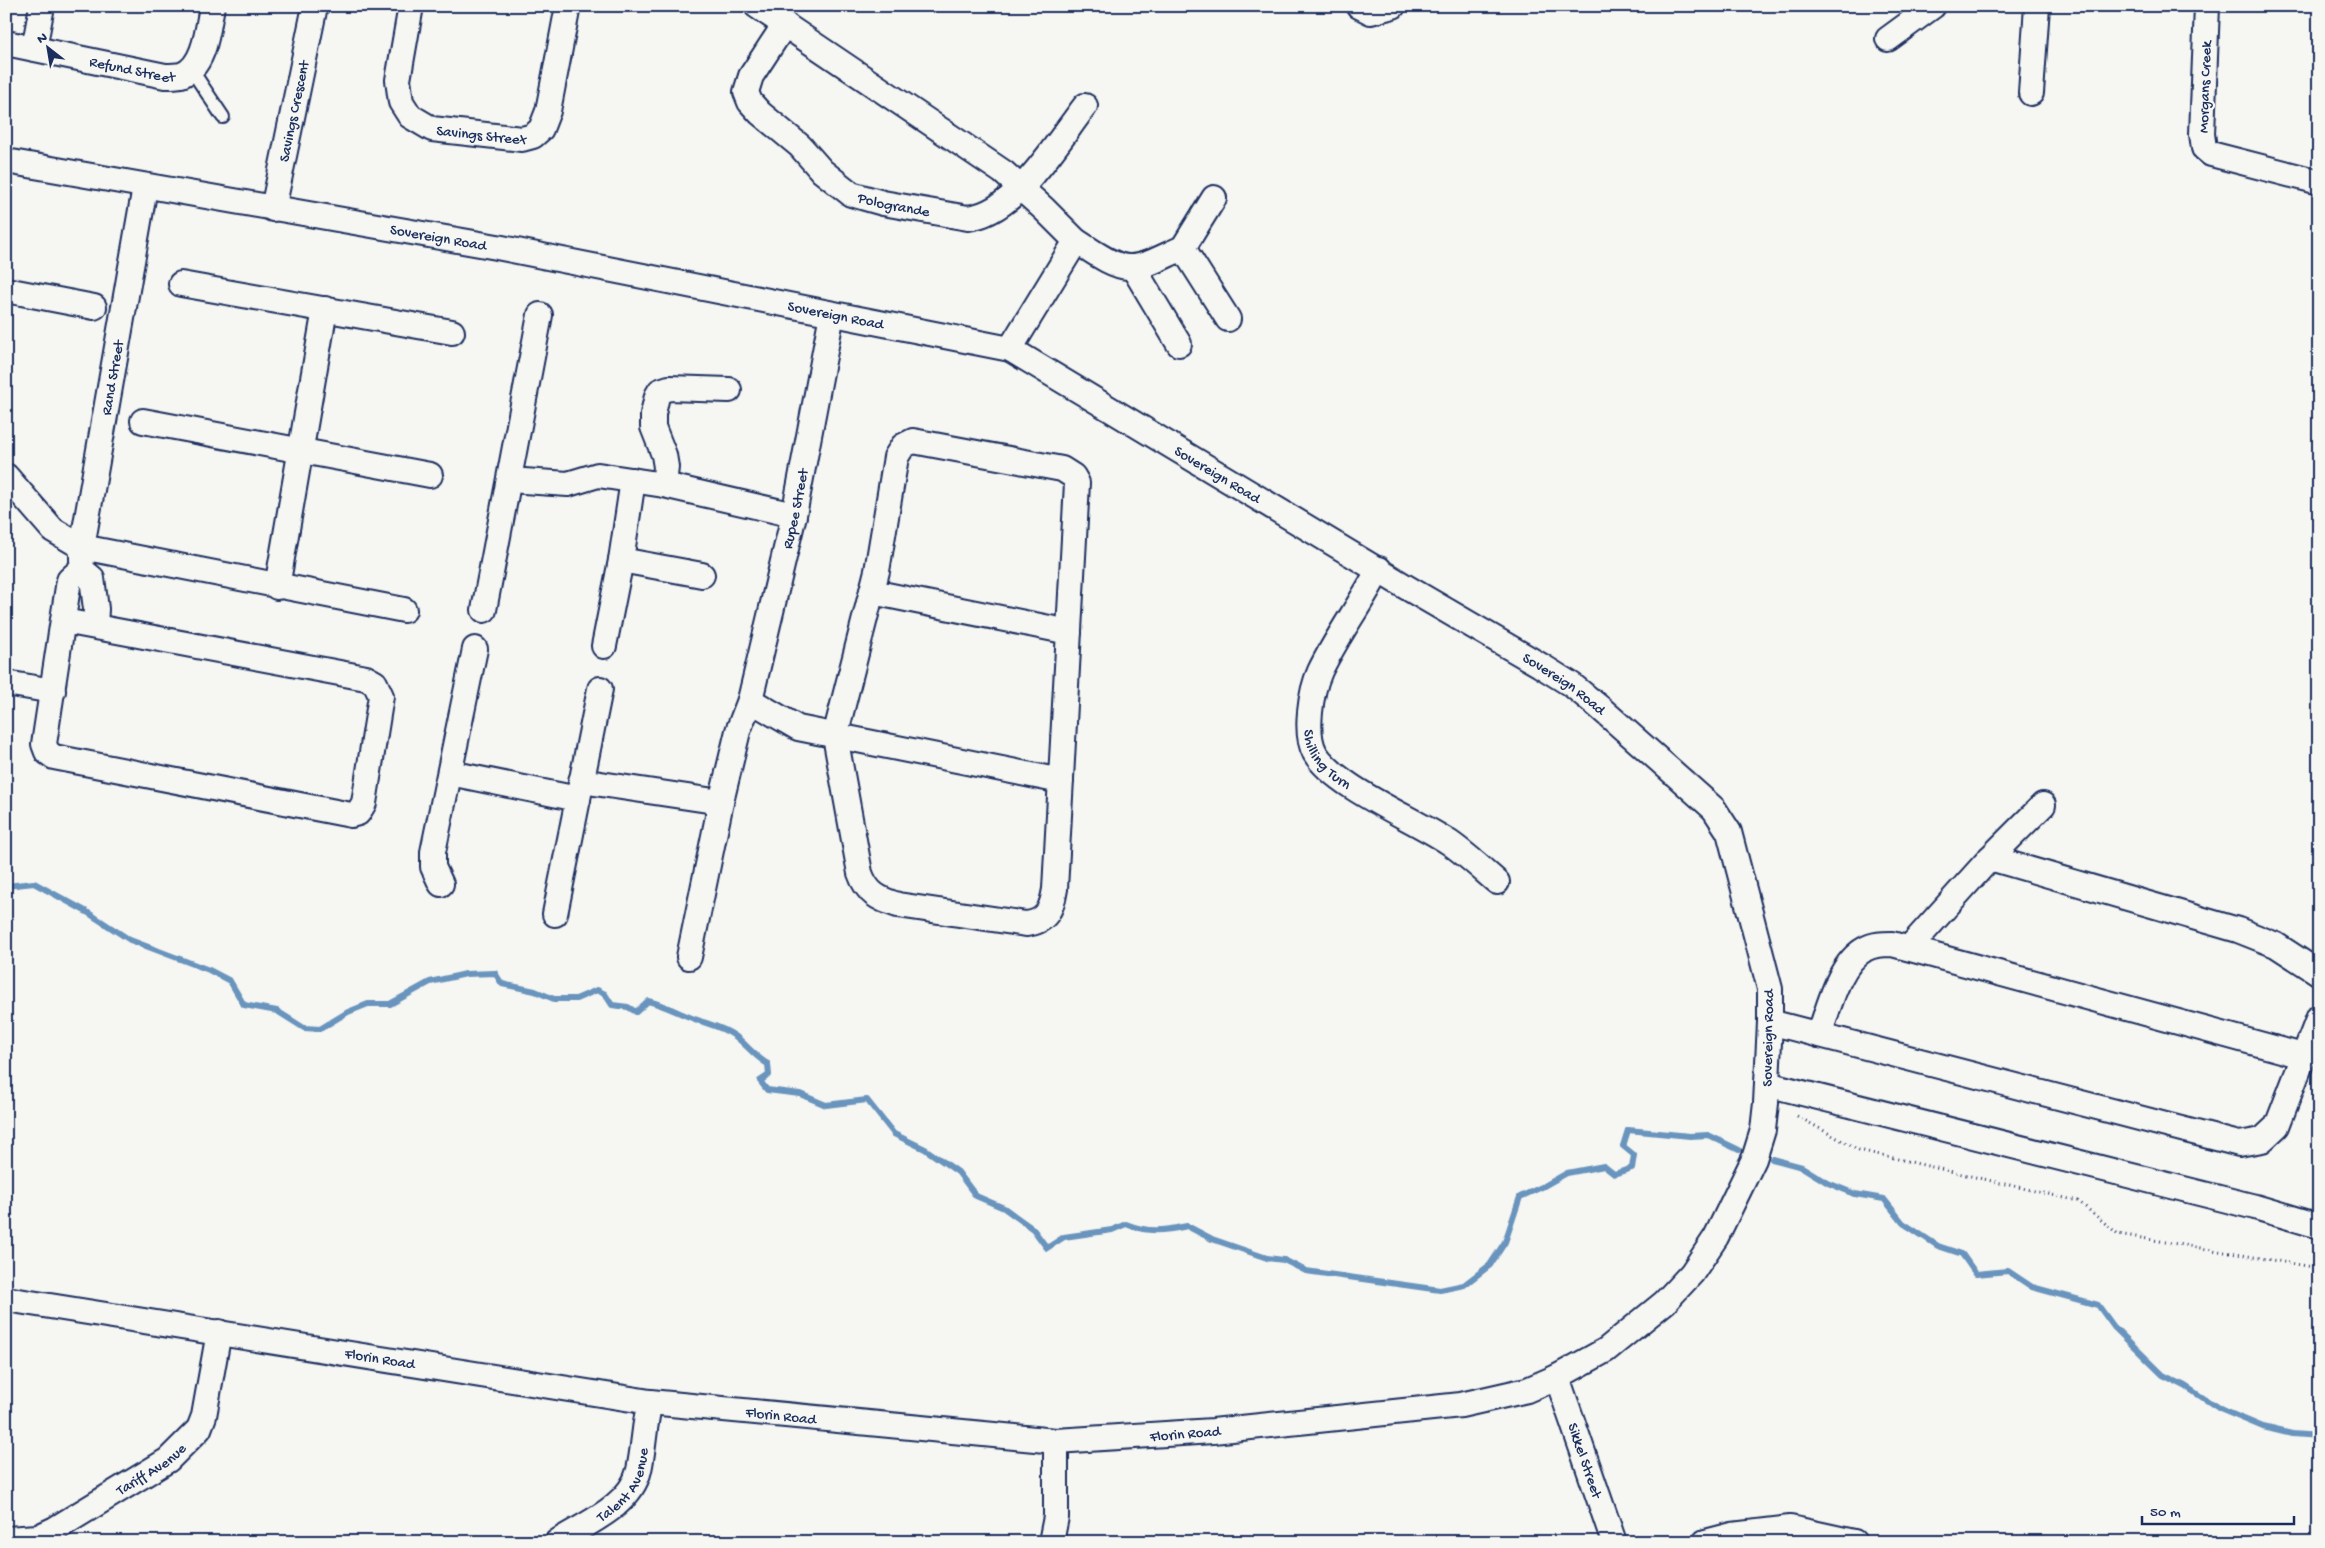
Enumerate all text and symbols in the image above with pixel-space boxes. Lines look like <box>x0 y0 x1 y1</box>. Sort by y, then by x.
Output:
north arrow <box>22 22 72 72</box>
text: N <box>34 29 51 49</box>
street label: Morgans Creek <box>2195 39 2217 133</box>
street label: Refund Street <box>88 54 177 87</box>
street label: Savings Crescent <box>276 57 315 164</box>
street label: Savings Street <box>435 123 530 150</box>
street label: Pologrande <box>855 189 931 222</box>
street label: Sovereign Road <box>389 221 489 256</box>
street label: Sovereign Road <box>786 298 886 335</box>
street label: Rand Street <box>98 337 129 417</box>
street label: Sovereign Road <box>1170 443 1264 509</box>
street label: Rupee Street <box>779 466 814 551</box>
street label: Sovereign Road <box>1519 650 1609 720</box>
street label: Shilling Turn <box>1298 729 1354 795</box>
street label: Sovereign Road <box>1759 988 1779 1087</box>
street label: Florin Road <box>342 1345 417 1375</box>
street label: Florin Road <box>744 1404 818 1430</box>
street label: Sikkel Street <box>1563 1421 1606 1503</box>
street label: Florin Road <box>1148 1423 1222 1447</box>
street label: Tariff Avenue <box>113 1440 191 1501</box>
street label: Talent Avenue <box>593 1447 654 1528</box>
scale bar <box>2142 1493 2295 1525</box>
text: 50 m <box>2150 1504 2181 1522</box>

